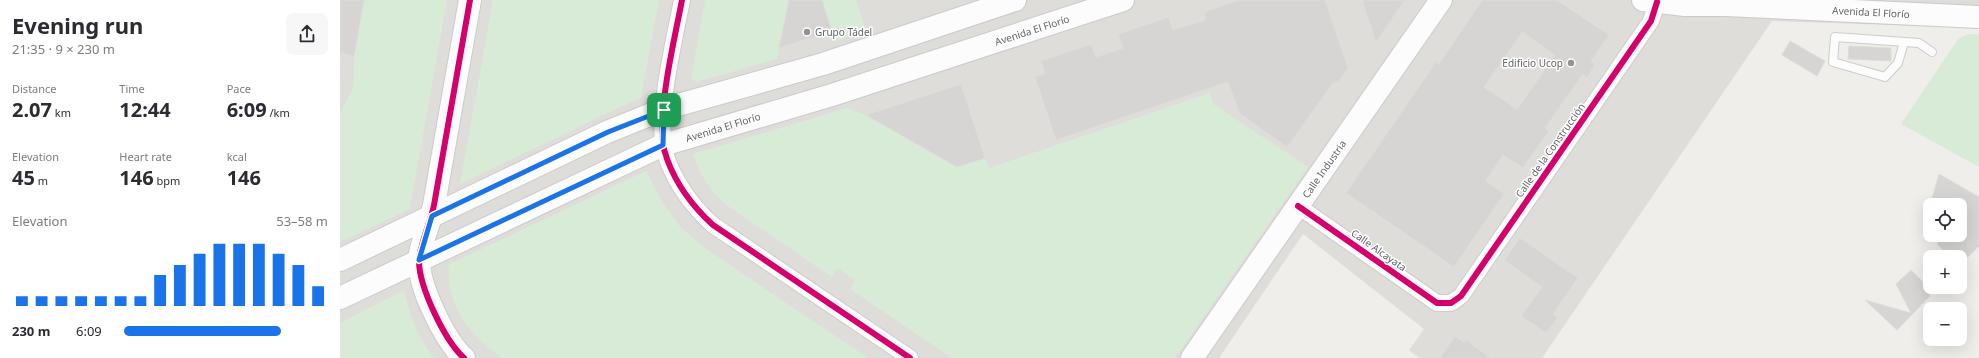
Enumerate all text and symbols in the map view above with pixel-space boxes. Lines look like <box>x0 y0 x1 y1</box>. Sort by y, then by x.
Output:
street label: Avenida El Florío <box>1832 3 1910 21</box>
text: Evening run <box>12 10 143 40</box>
street label: Avenida El Florío <box>993 11 1071 49</box>
button: share <box>286 13 328 55</box>
place label: Grupo Tádel <box>815 25 872 39</box>
marker: Grupo Tádel <box>802 27 812 37</box>
text: 21:35 · 9 × 230 m <box>12 40 115 58</box>
place label: Edificio Ucop <box>1502 56 1563 70</box>
marker: Edificio Ucop <box>1566 58 1576 68</box>
text: Distance <box>12 81 57 96</box>
text: Time <box>119 81 145 96</box>
text: Pace <box>227 81 251 96</box>
pin <box>647 93 681 127</box>
text: 2.07 <box>12 96 52 123</box>
text: 12:44 <box>119 96 171 123</box>
text: 6:09 <box>227 96 267 123</box>
icon: arrive <box>653 99 675 121</box>
street label: Calle de la Construcción <box>1512 100 1588 200</box>
text: km <box>52 105 71 120</box>
text: /km <box>267 105 290 120</box>
street label: Avenida El Florío <box>684 109 762 145</box>
street label: Calle Industria <box>1299 137 1349 201</box>
text: Elevation <box>12 149 59 164</box>
text: Heart rate <box>119 149 172 164</box>
text: kcal <box>227 149 247 164</box>
text: 45 <box>12 164 35 191</box>
text: 146 <box>119 164 154 191</box>
text: 146 <box>227 164 261 191</box>
text: m <box>35 173 48 188</box>
text: bpm <box>154 173 180 188</box>
map controls <box>1923 198 1967 346</box>
button: locate <box>1923 198 1967 242</box>
text: Elevation <box>12 212 68 230</box>
text: 53–58 m <box>276 212 328 230</box>
street label: Calle Alcayata <box>1349 226 1409 274</box>
button: + <box>1923 250 1967 294</box>
button: − <box>1923 302 1967 346</box>
text: 230 m <box>12 322 50 340</box>
text: 6:09 <box>76 322 102 340</box>

